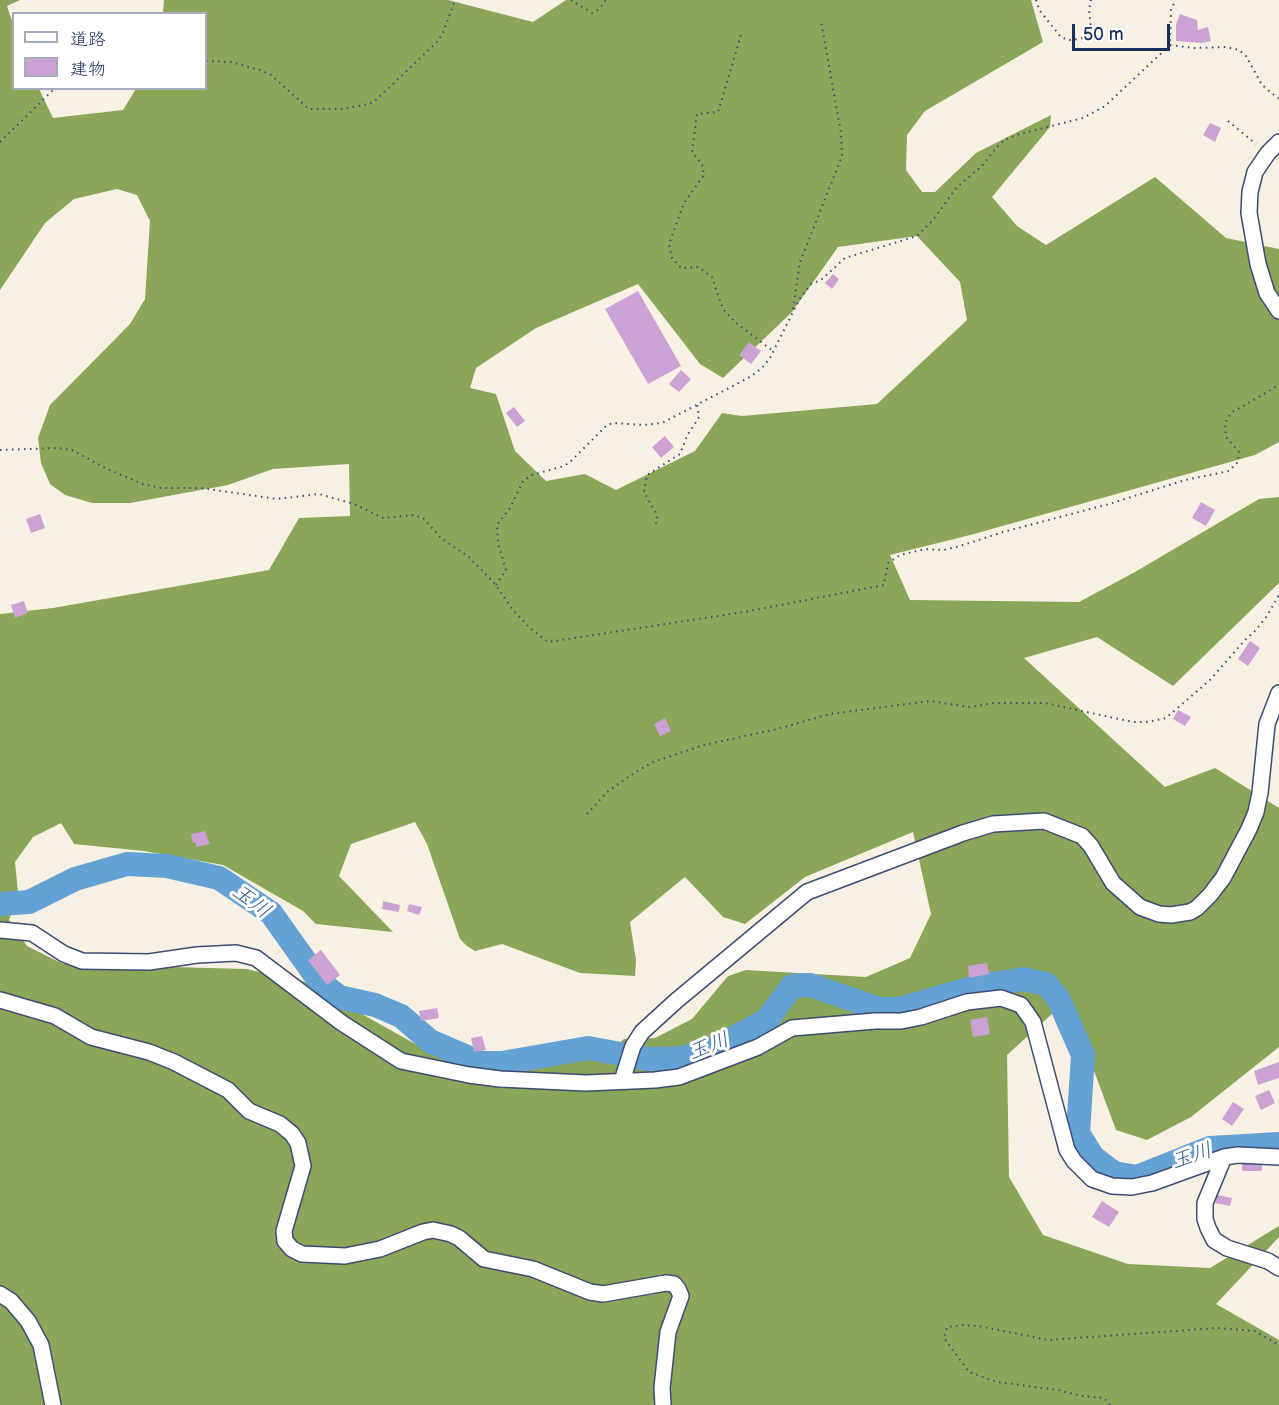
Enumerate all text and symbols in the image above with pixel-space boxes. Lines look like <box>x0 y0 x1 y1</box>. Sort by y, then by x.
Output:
legend <box>12 12 207 90</box>
scale bar <box>1075 12 1172 50</box>
text: 50 m <box>1083 24 1124 45</box>
text: 道路 <box>70 29 106 50</box>
text: 建物 <box>70 59 106 80</box>
water label: 玉川 <box>227 879 275 925</box>
water label: 玉川 <box>685 1028 733 1066</box>
water label: 玉川 <box>1168 1139 1216 1175</box>

